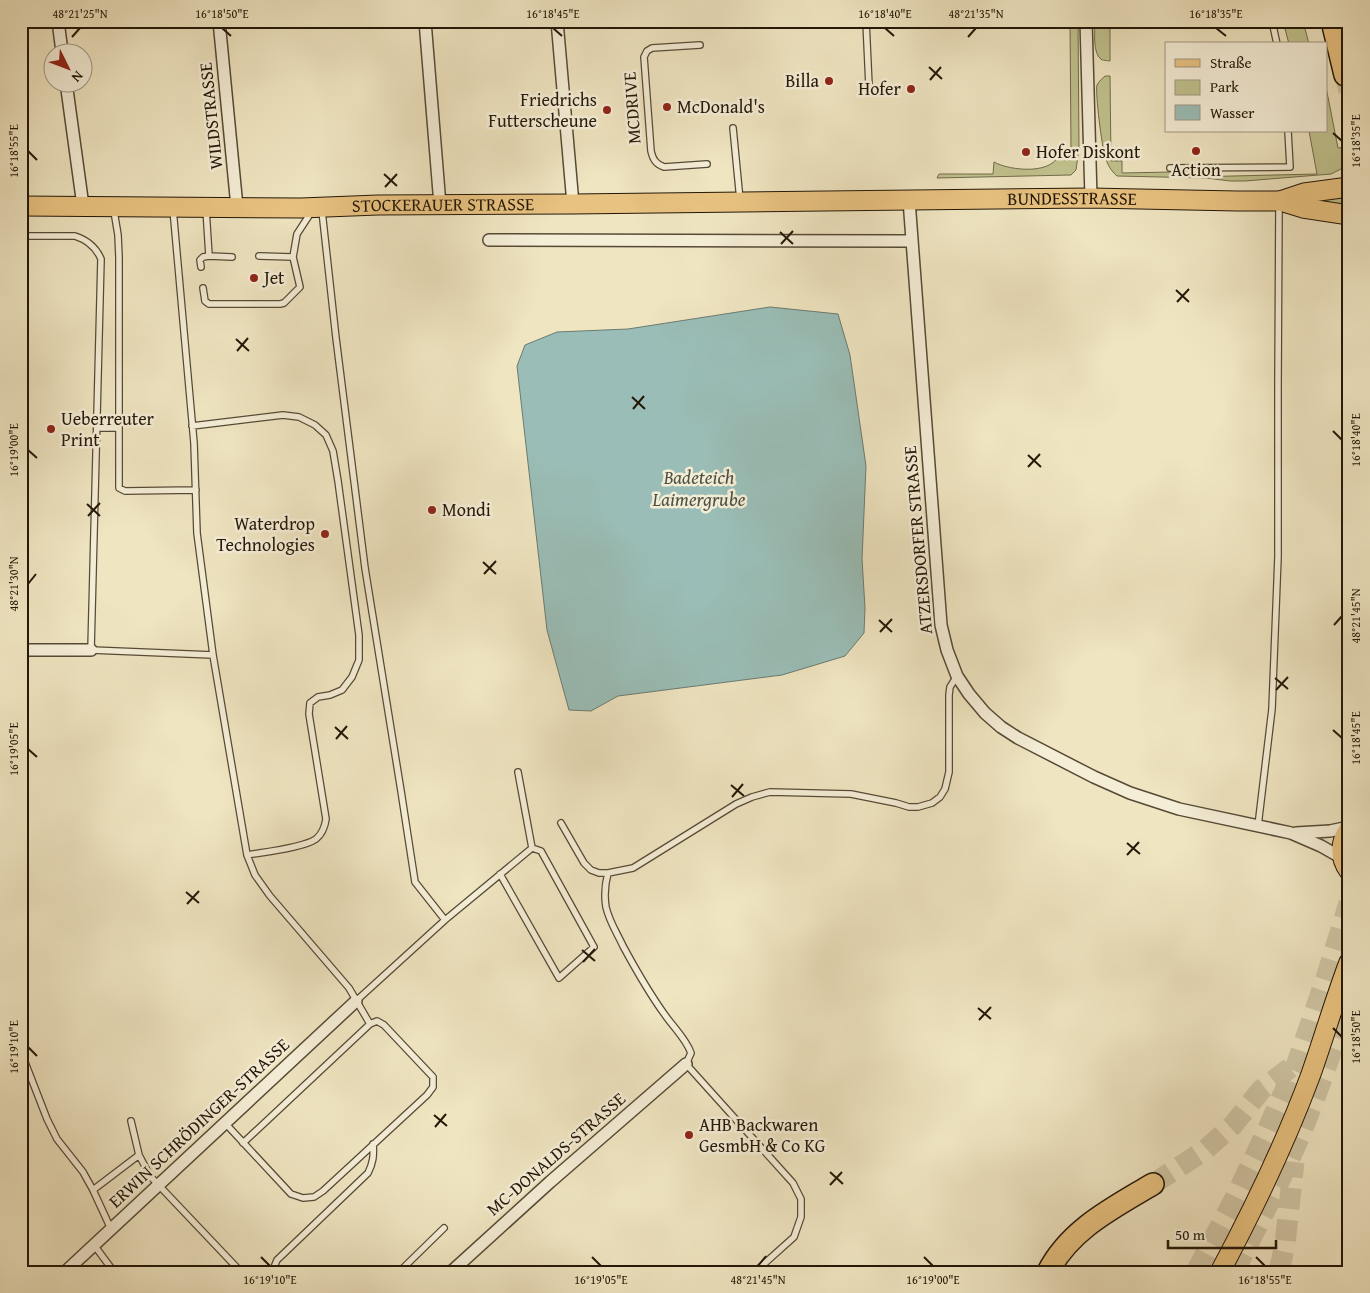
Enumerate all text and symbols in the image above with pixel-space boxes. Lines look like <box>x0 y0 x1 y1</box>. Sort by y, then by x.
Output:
text: 48°21'25"N <box>52 5 108 22</box>
text: 16°18'50"E <box>195 5 249 22</box>
text: 16°18'45"E <box>526 5 580 22</box>
text: 16°18'40"E <box>858 5 912 22</box>
text: 48°21'35"N <box>948 5 1004 22</box>
text: 16°18'35"E <box>1189 5 1243 22</box>
north arrow <box>42 42 92 92</box>
legend <box>1165 42 1328 132</box>
text: Straße <box>1210 52 1252 73</box>
street label: WILDSTRASSE <box>191 61 230 171</box>
text: N <box>67 67 88 87</box>
place label: Billa <box>785 67 819 94</box>
street label: MCDRIVE <box>616 71 647 145</box>
marker: Billa <box>823 75 835 87</box>
place label: Hofer <box>858 75 902 102</box>
text: Park <box>1210 76 1239 97</box>
marker: Hofer <box>905 83 917 95</box>
place label: Friedrichs Futterscheune <box>488 86 597 134</box>
place label: McDonald's <box>677 93 765 120</box>
marker: McDonald's <box>661 101 673 113</box>
text: Wasser <box>1210 102 1254 123</box>
marker: Friedrichs Futterscheune <box>601 104 613 116</box>
text: 16°18'35"E <box>1347 114 1364 168</box>
text: 16°18'55"E <box>5 124 22 178</box>
place label: Hofer Diskont <box>1036 138 1141 165</box>
marker: Action <box>1190 145 1202 157</box>
marker: Hofer Diskont <box>1020 146 1032 158</box>
place label: Action <box>1171 156 1221 183</box>
street label: BUNDESSTRASSE <box>1007 184 1137 212</box>
street label: STOCKERAUER STRASSE <box>351 190 534 219</box>
place label: Jet <box>262 264 285 291</box>
marker: Jet <box>248 272 260 284</box>
place label: Ueberreuter Print <box>61 405 155 453</box>
text: 16°18'40"E <box>1347 413 1364 467</box>
text: 16°19'00"E <box>5 423 22 477</box>
marker: Ueberreuter Print <box>45 423 57 435</box>
street label: ATZERSDORFER STRASSE <box>896 445 939 635</box>
water label: Badeteich Laimergrube <box>652 463 746 513</box>
place label: Mondi <box>442 496 491 523</box>
marker: Mondi <box>426 504 438 516</box>
place label: Waterdrop Technologies <box>216 510 315 558</box>
marker: Waterdrop Technologies <box>319 528 331 540</box>
text: 48°21'30"N <box>5 556 22 612</box>
text: 48°21'45"N <box>1347 588 1364 644</box>
text: 16°18'45"E <box>1347 711 1364 765</box>
text: 16°19'05"E <box>5 722 22 776</box>
text: 16°18'50"E <box>1347 1010 1364 1064</box>
text: 16°19'10"E <box>5 1020 22 1074</box>
street label: ERWIN SCHRÖDINGER-STRASSE <box>102 1031 295 1214</box>
street label: MC-DONALDS-STRASSE <box>480 1085 631 1222</box>
place label: AHB Backwaren GesmbH & Co KG <box>699 1111 826 1159</box>
marker: AHB Backwaren GesmbH & Co KG <box>683 1129 695 1141</box>
scale bar <box>1168 1218 1275 1250</box>
text: 50 m <box>1175 1224 1206 1245</box>
text: 16°19'10"E <box>243 1271 297 1288</box>
text: 16°19'05"E <box>574 1271 628 1288</box>
text: 48°21'45"N <box>730 1271 786 1288</box>
text: 16°19'00"E <box>906 1271 960 1288</box>
text: 16°18'55"E <box>1238 1271 1292 1288</box>

